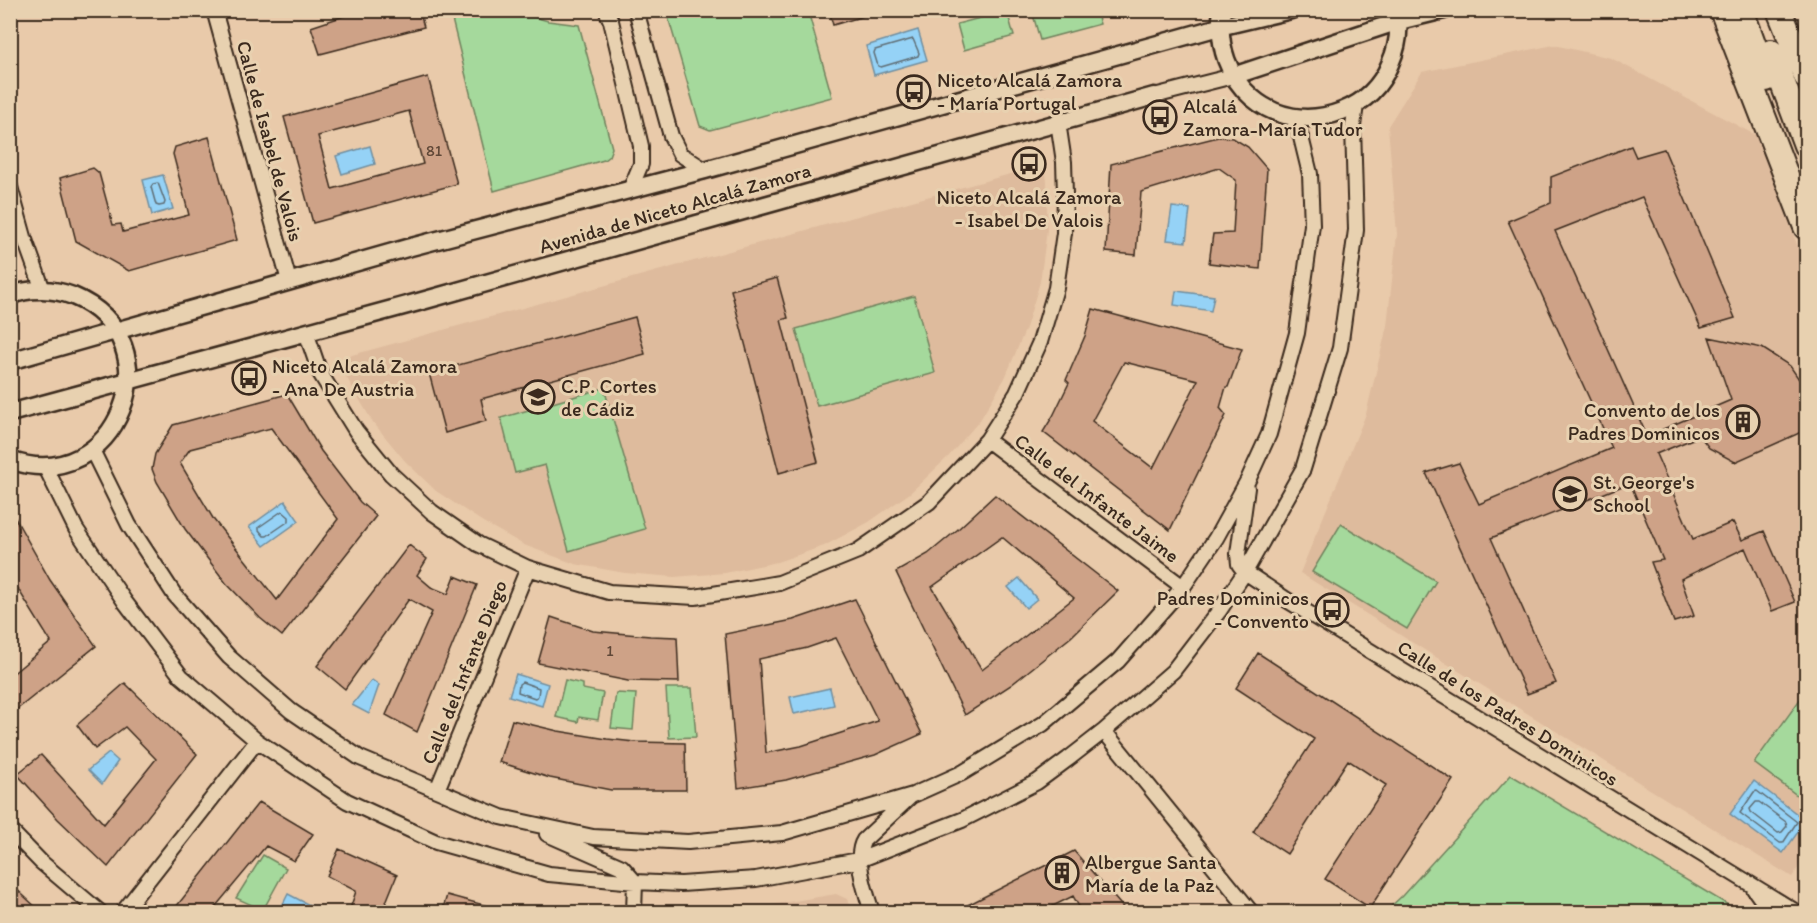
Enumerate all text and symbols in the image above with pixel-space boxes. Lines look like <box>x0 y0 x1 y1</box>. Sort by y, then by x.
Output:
street label: Calle de Isabel de Valois <box>232 38 308 244</box>
place label: Niceto Alcalá Zamora - María Portugal <box>937 68 1123 115</box>
bus stop icon: Niceto Alcalá Zamora - María Portugal <box>896 74 932 110</box>
place label: Alcalá Zamora-María Tudor <box>1183 94 1363 141</box>
bus stop icon: Alcalá Zamora-María Tudor <box>1142 99 1178 135</box>
house number: 81 <box>426 141 443 160</box>
bus stop icon: Niceto Alcalá Zamora - Isabel De Valois <box>1011 146 1047 182</box>
street label: Avenida de Niceto Alcalá Zamora <box>536 158 814 258</box>
place label: Niceto Alcalá Zamora - Isabel De Valois <box>936 185 1122 232</box>
place label: Niceto Alcalá Zamora - Ana De Austria <box>272 354 458 401</box>
bus stop icon: Niceto Alcalá Zamora - Ana De Austria <box>231 360 267 396</box>
place label: C.P. Cortes de Cádiz <box>561 374 657 421</box>
school or university icon: C.P. Cortes de Cádiz <box>520 379 556 415</box>
place label: Convento de los Padres Dominicos <box>1568 398 1720 445</box>
building icon: Convento de los Padres Dominicos <box>1725 404 1761 440</box>
street label: Calle del Infante Jaime <box>1010 428 1184 568</box>
place label: St. George's School <box>1593 470 1695 517</box>
school or university icon: St. George's School <box>1552 476 1588 512</box>
street label: Calle del Infante Diego <box>416 576 512 768</box>
place label: Padres Dominicos - Convento <box>1157 586 1309 633</box>
bus stop icon: Padres Dominicos - Convento <box>1314 592 1350 628</box>
street label: Calle de los Padres Dominicos <box>1393 635 1623 791</box>
house number: 1 <box>606 641 614 660</box>
place label: Albergue Santa María de la Paz <box>1085 850 1216 897</box>
building icon: Albergue Santa María de la Paz <box>1044 855 1080 891</box>

